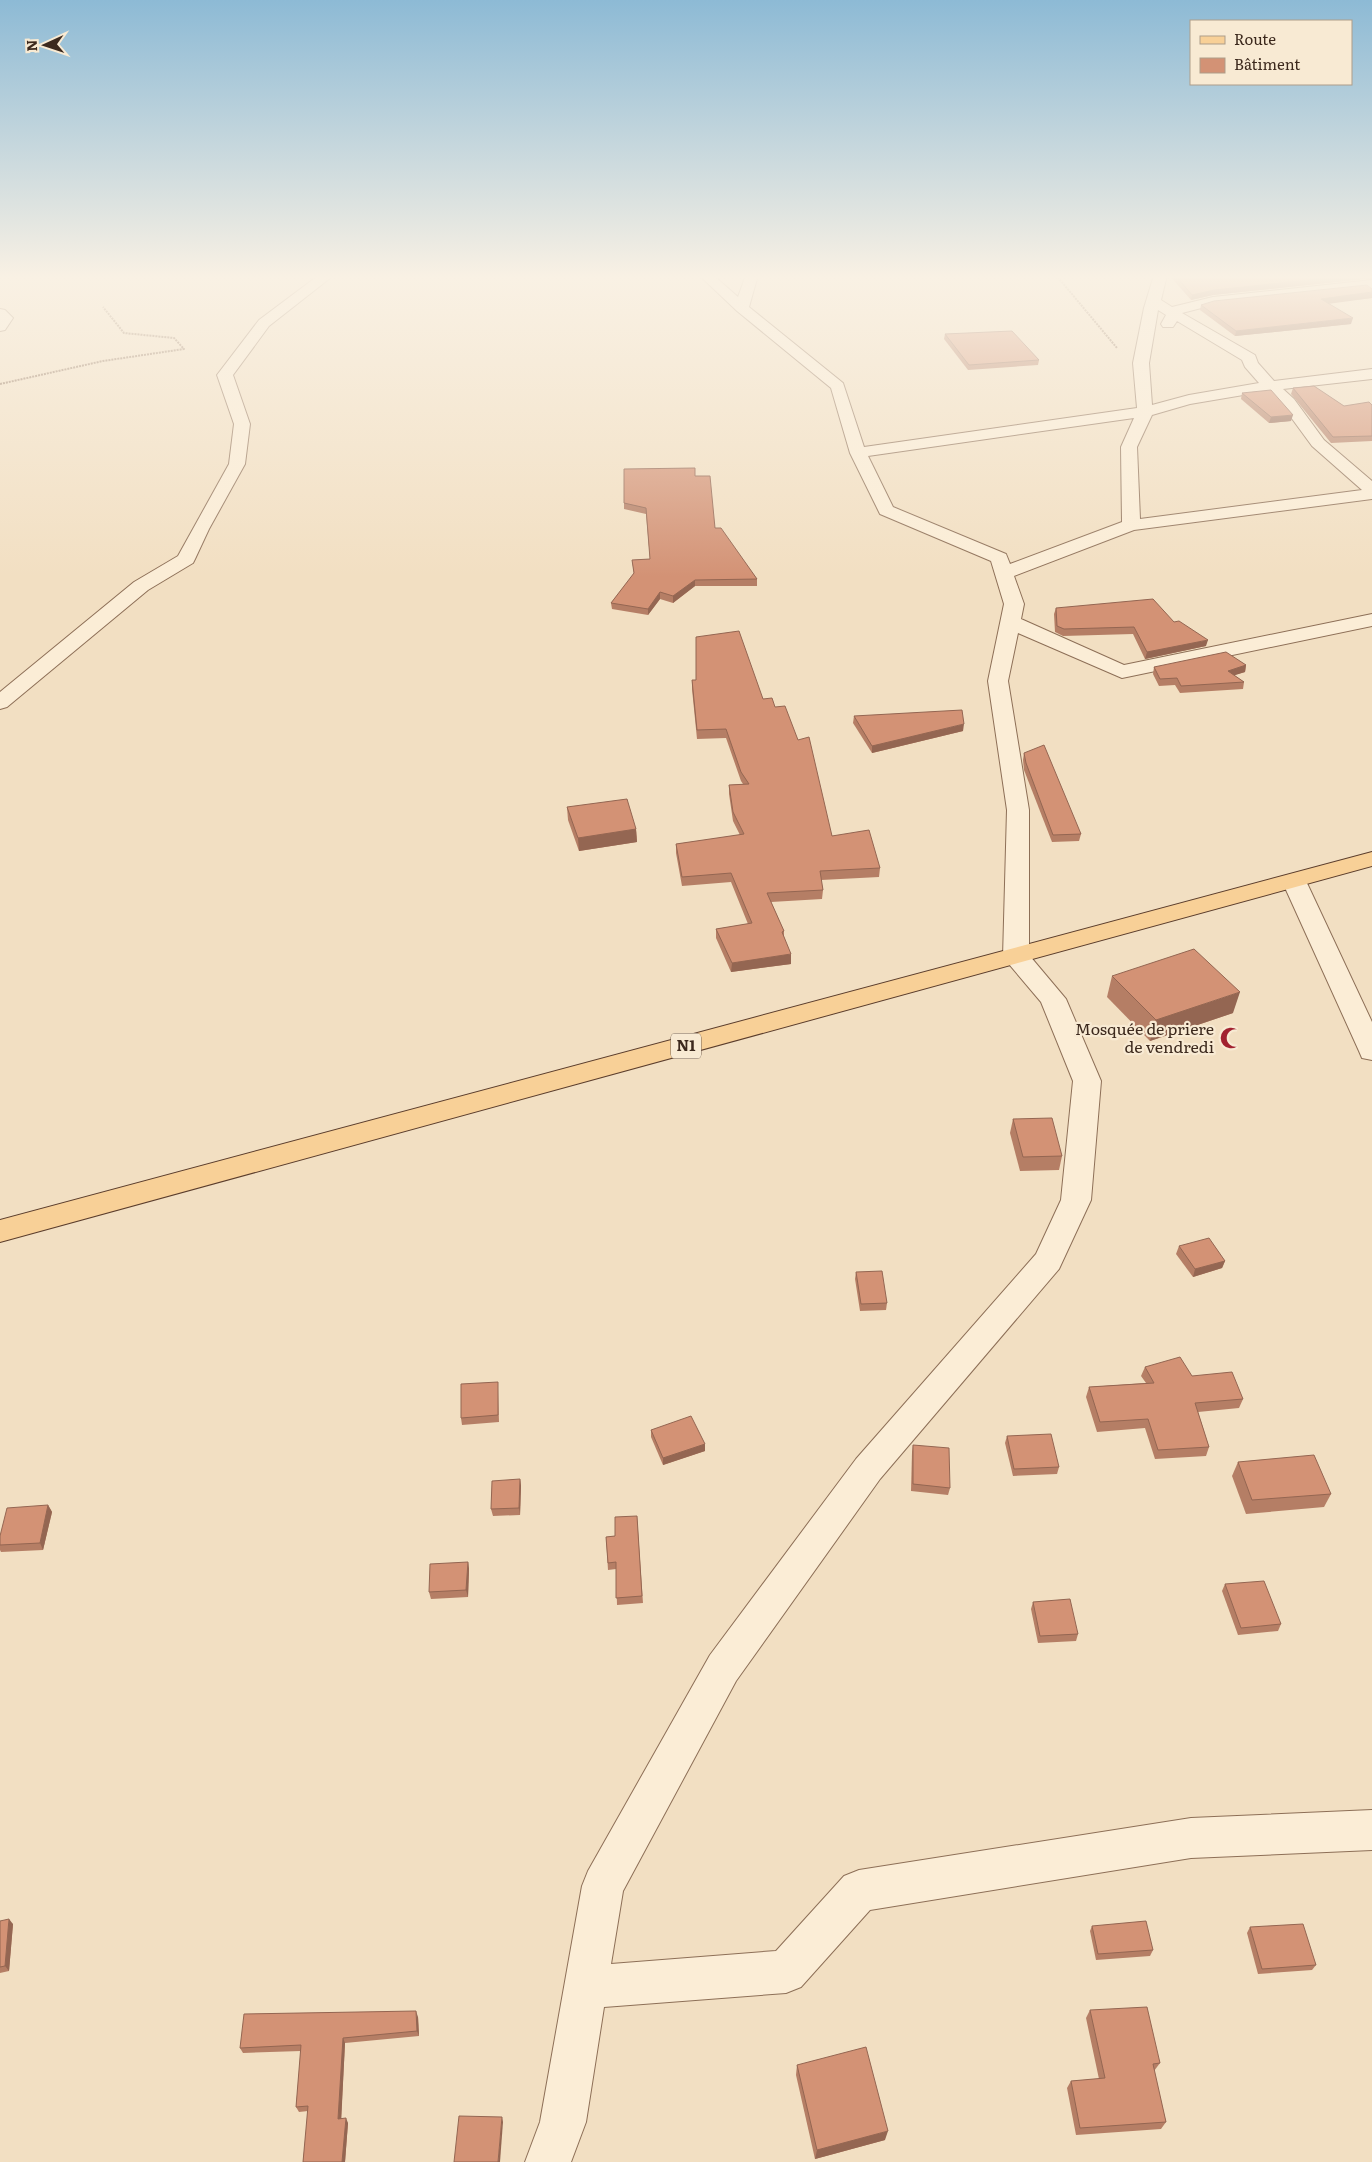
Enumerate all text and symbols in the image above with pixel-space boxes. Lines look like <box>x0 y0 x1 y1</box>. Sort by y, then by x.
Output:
north arrow <box>20 20 70 70</box>
legend <box>1190 20 1352 85</box>
text: Route <box>1234 27 1276 50</box>
text: N <box>21 39 41 52</box>
text: Bâtiment <box>1234 52 1300 75</box>
place label: Mosquée de priere de vendredi <box>1075 1016 1214 1058</box>
mosque icon: Mosquée de priere de vendredi <box>1218 1025 1244 1051</box>
road number: N1 <box>671 1034 701 1058</box>

